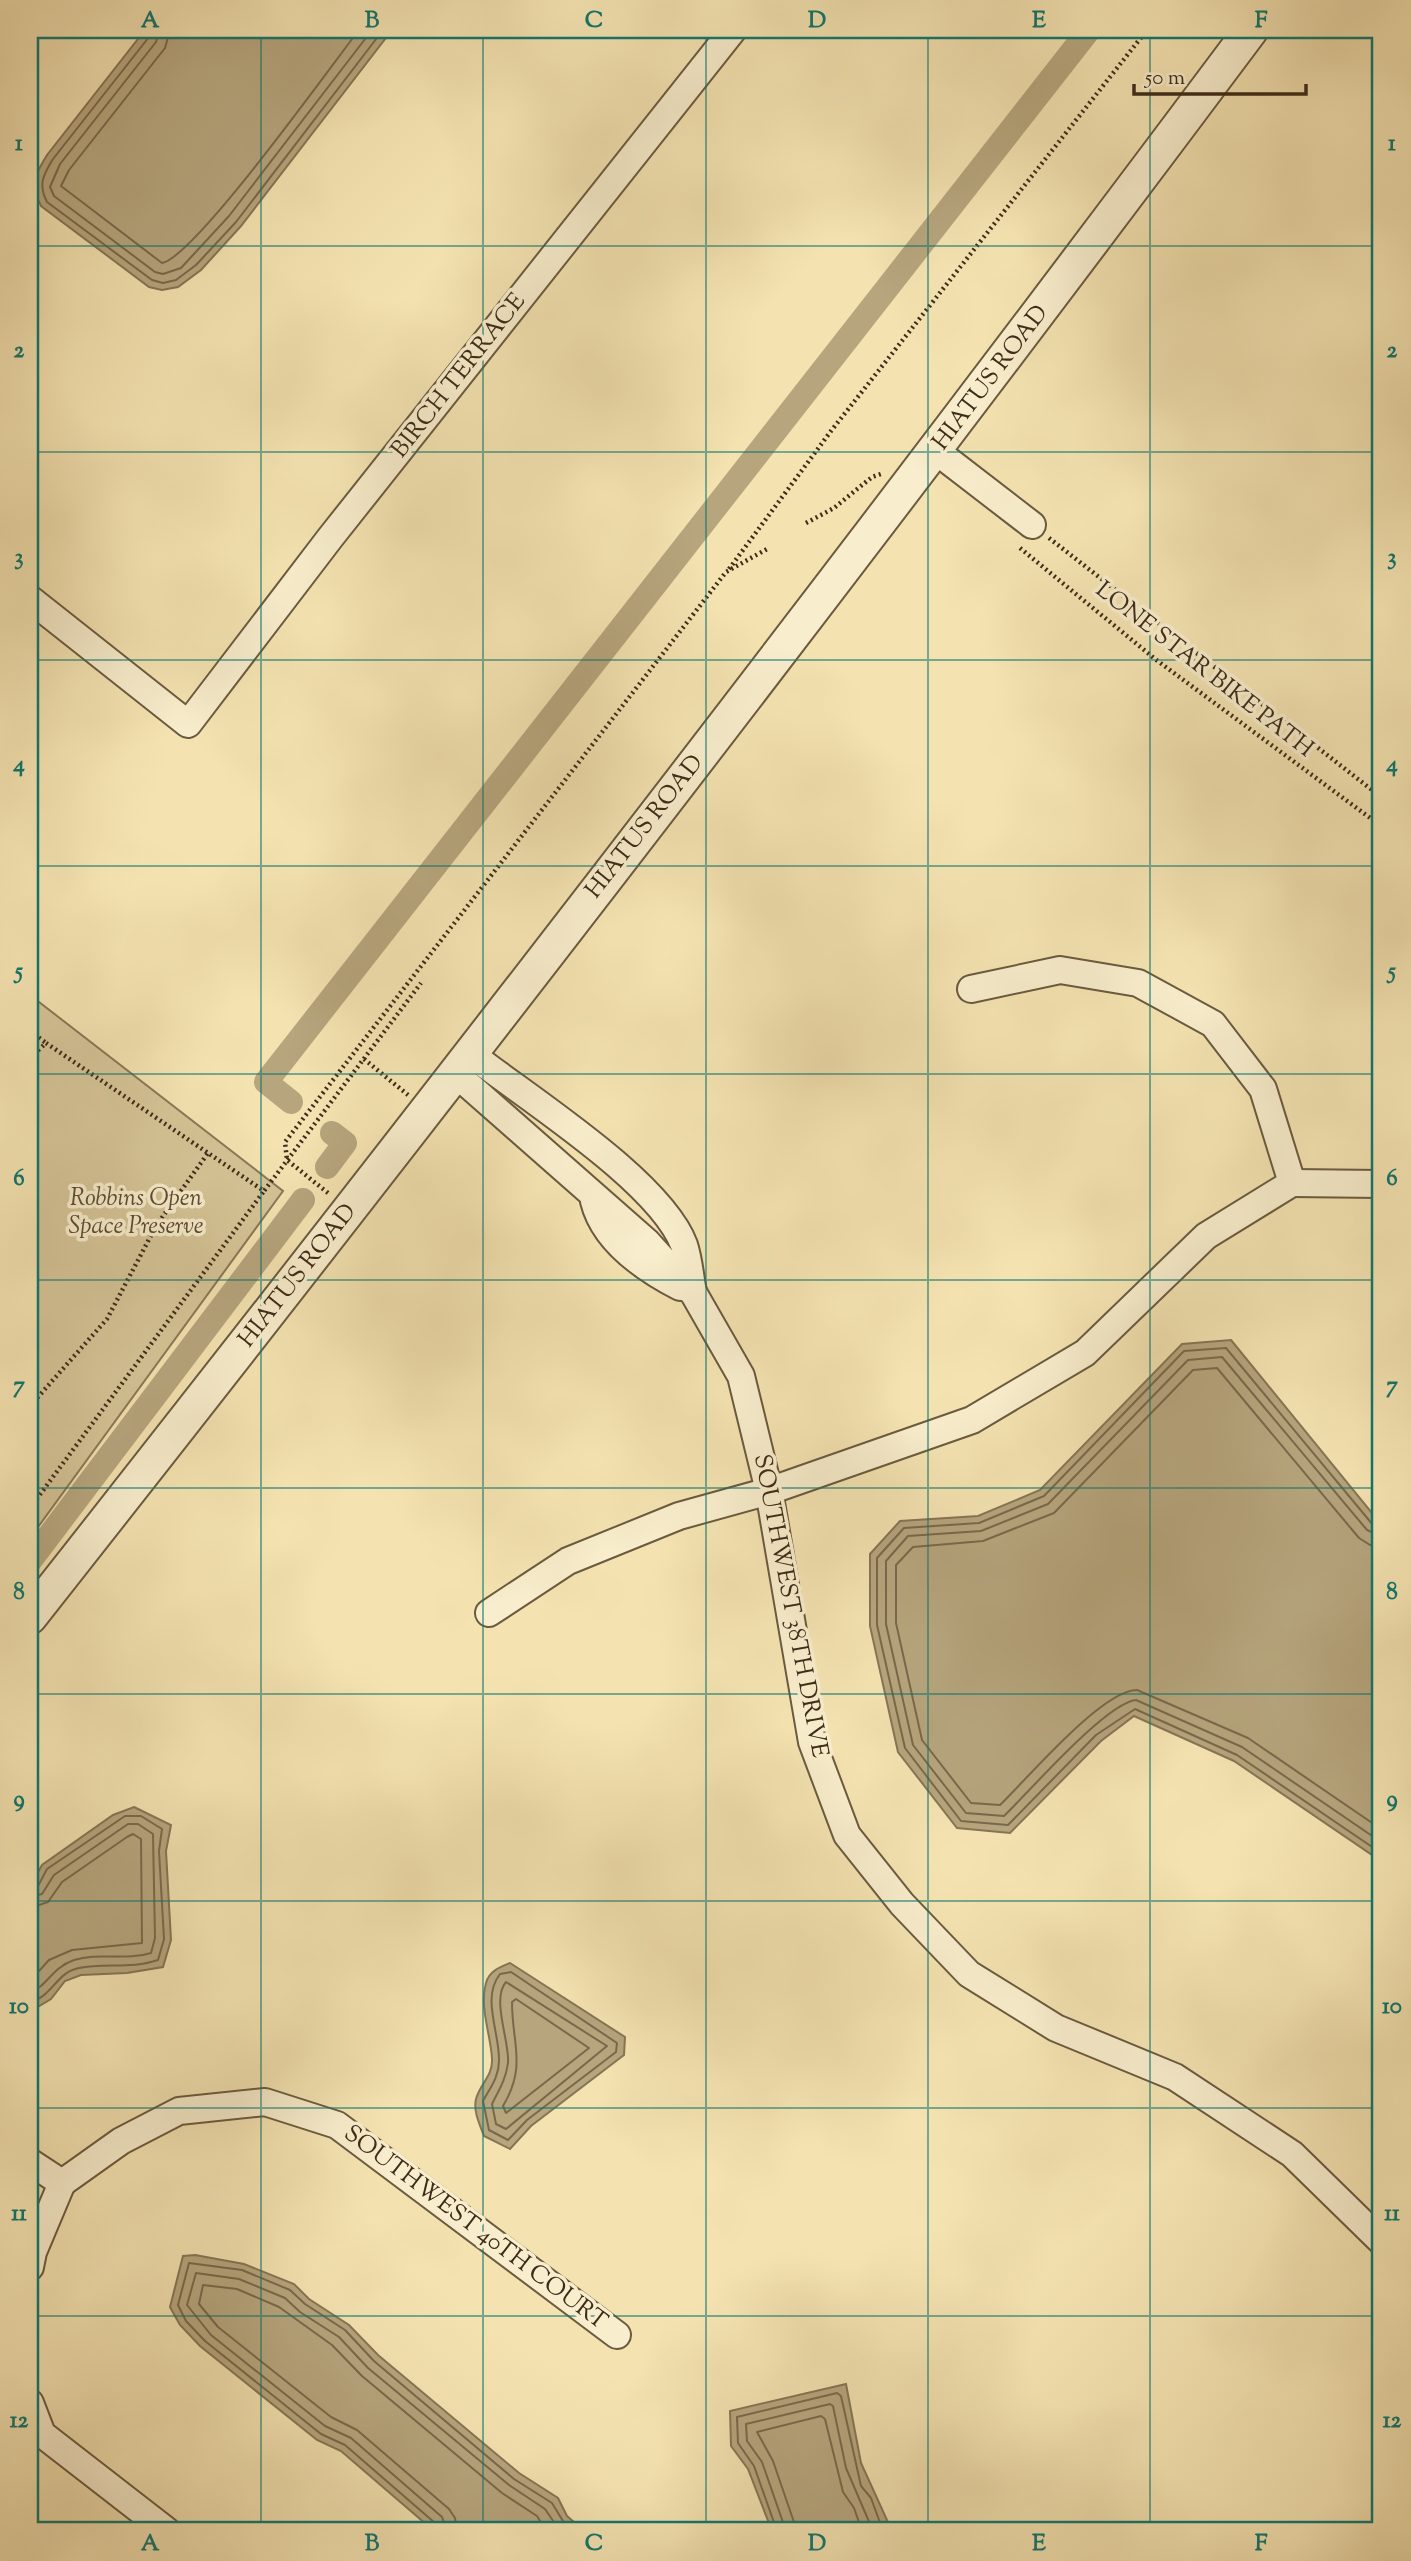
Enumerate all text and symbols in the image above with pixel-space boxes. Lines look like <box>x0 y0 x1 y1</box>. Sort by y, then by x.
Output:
text: A <box>141 5 160 38</box>
text: B <box>365 5 380 38</box>
text: C <box>585 5 603 38</box>
text: D <box>808 5 826 38</box>
text: E <box>1032 5 1046 38</box>
text: F <box>1255 5 1268 38</box>
scale bar <box>1134 52 1306 96</box>
text: 50 m <box>1144 64 1185 94</box>
text: 1 <box>15 128 23 161</box>
text: 1 <box>1388 128 1396 161</box>
street label: BIRCH TERRACE <box>384 286 535 466</box>
street label: HIATUS ROAD <box>925 298 1057 458</box>
text: 2 <box>14 335 25 368</box>
text: 2 <box>1387 335 1398 368</box>
text: 3 <box>14 542 24 575</box>
text: 3 <box>1387 542 1397 575</box>
street label: LONE STAR BIKE PATH <box>1088 574 1320 766</box>
street label: HIATUS ROAD <box>578 748 712 906</box>
text: 4 <box>12 749 25 782</box>
text: 4 <box>1385 749 1398 782</box>
text: 5 <box>13 956 23 989</box>
text: 5 <box>1386 956 1396 989</box>
text: 6 <box>13 1163 25 1196</box>
text: 6 <box>1386 1163 1398 1196</box>
park label: Robbins Open Space Preserve <box>69 1182 203 1244</box>
street label: HIATUS ROAD <box>231 1197 365 1355</box>
text: 7 <box>13 1370 25 1403</box>
text: 7 <box>1386 1370 1398 1403</box>
street label: SOUTHWEST 38TH DRIVE <box>744 1451 836 1761</box>
text: 8 <box>13 1577 25 1610</box>
text: 8 <box>1386 1577 1398 1610</box>
text: 9 <box>13 1784 25 1817</box>
text: 9 <box>1386 1784 1398 1817</box>
text: 10 <box>9 1991 29 2024</box>
text: 10 <box>1382 1991 1402 2024</box>
street label: SOUTHWEST 40TH COURT <box>336 2117 614 2339</box>
text: 11 <box>11 2198 27 2231</box>
text: 11 <box>1384 2198 1400 2231</box>
text: 12 <box>10 2405 29 2438</box>
text: 12 <box>1383 2405 1402 2438</box>
text: A <box>141 2528 160 2561</box>
text: B <box>365 2528 380 2561</box>
text: C <box>585 2528 603 2561</box>
text: D <box>808 2528 826 2561</box>
text: E <box>1032 2528 1046 2561</box>
text: F <box>1255 2528 1268 2561</box>

